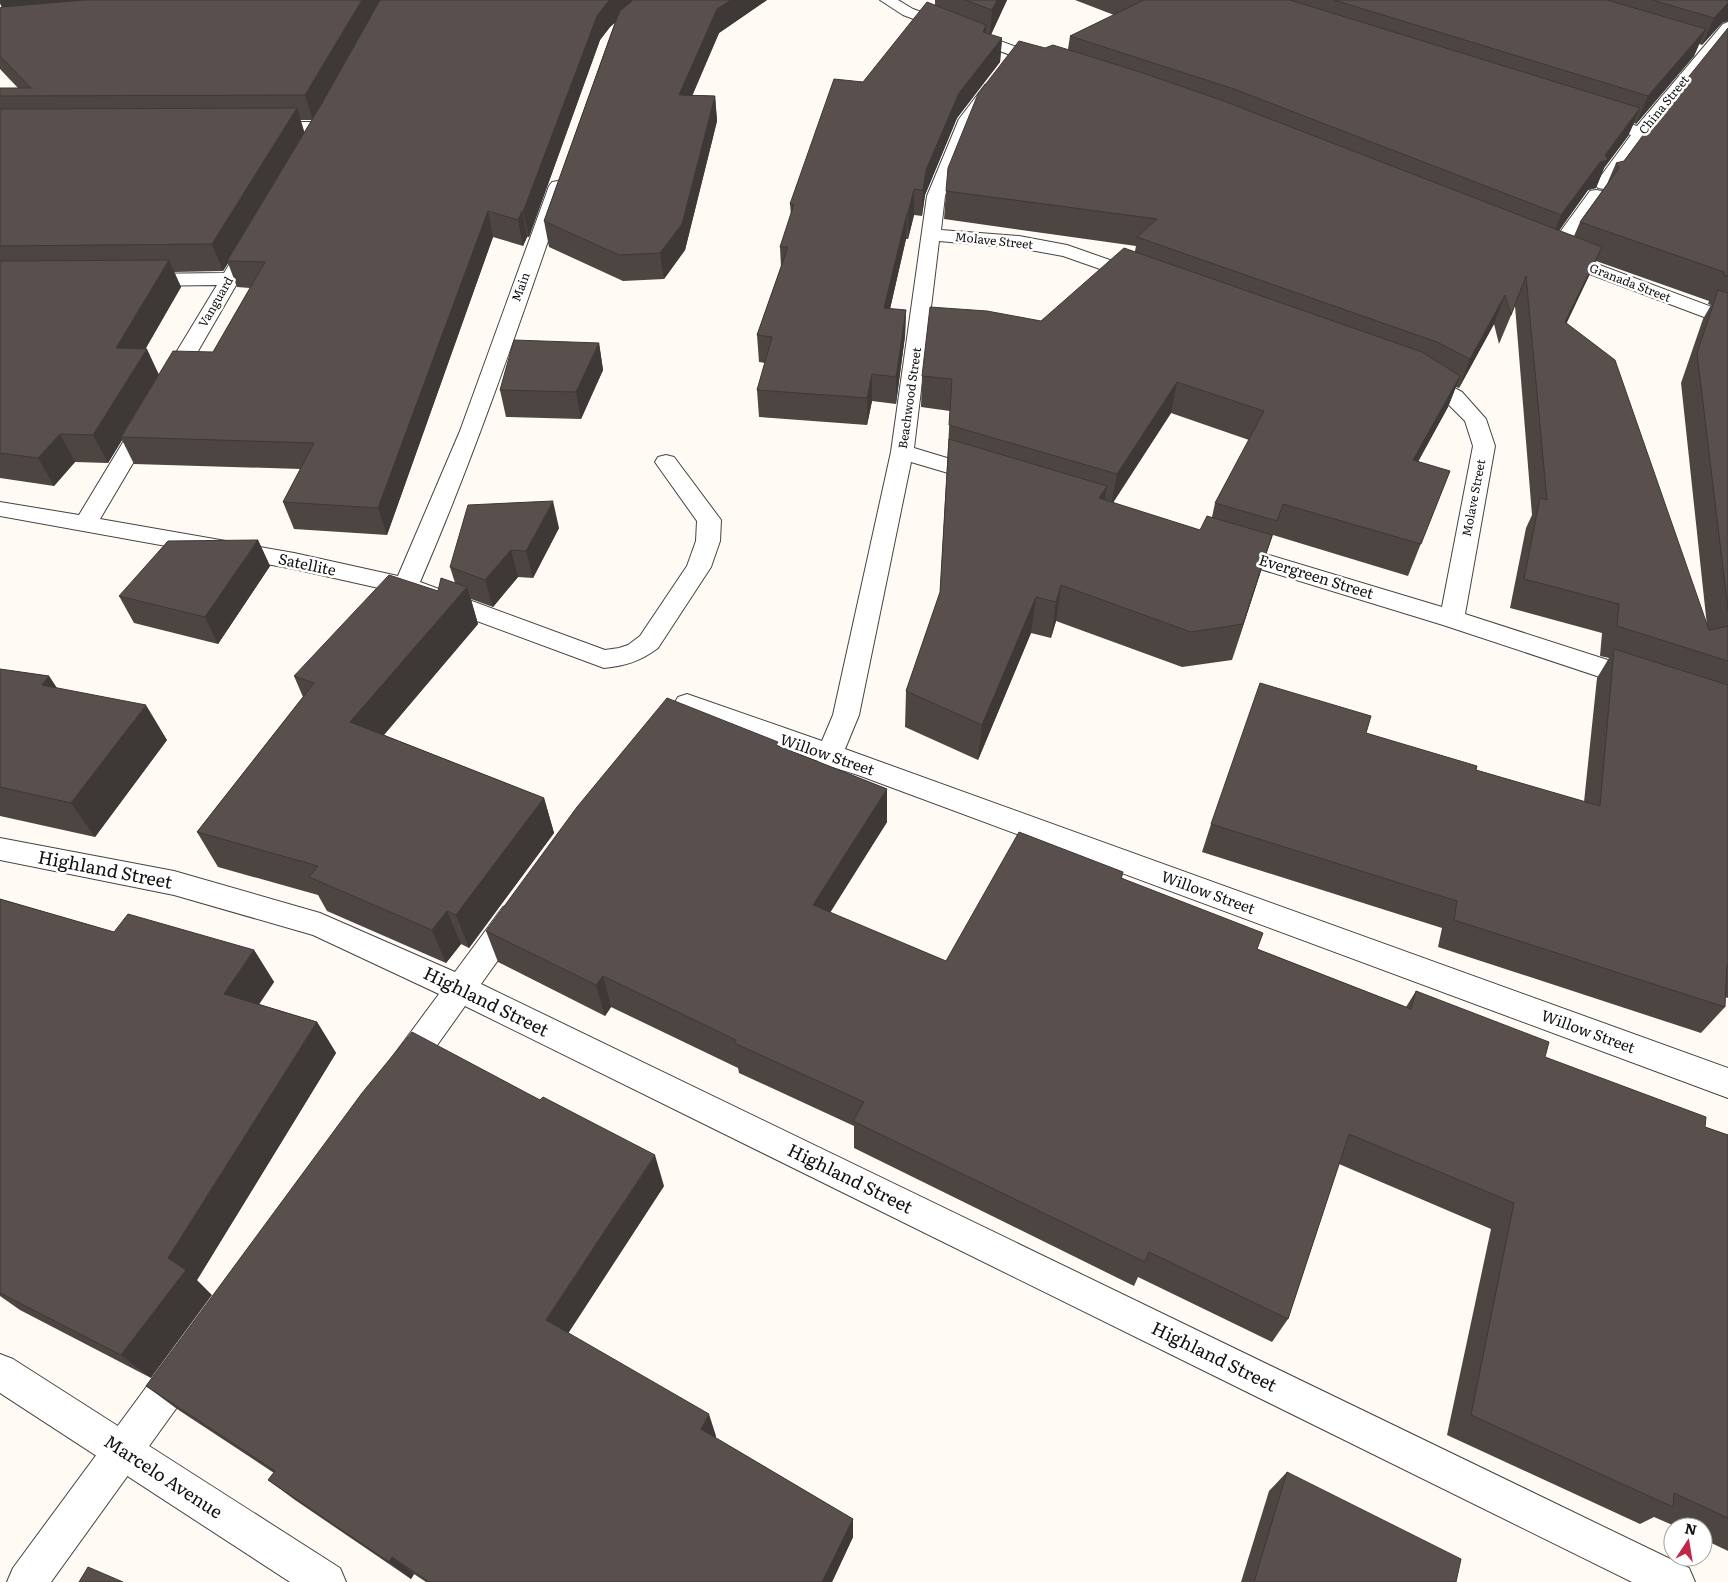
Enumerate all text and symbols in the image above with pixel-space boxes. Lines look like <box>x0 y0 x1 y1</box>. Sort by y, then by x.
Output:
street label: China Street <box>1634 71 1693 138</box>
street label: Molave Street <box>954 227 1034 253</box>
street label: Granada Street <box>1587 258 1674 306</box>
street label: Main <box>506 269 534 304</box>
street label: Vanguard <box>193 272 237 330</box>
street label: Beachwood Street <box>893 346 925 450</box>
street label: Molave Street <box>1457 457 1489 538</box>
street label: Satellite <box>276 546 338 581</box>
street label: Evergreen Street <box>1256 547 1377 604</box>
street label: Willow Street <box>777 727 878 780</box>
street label: Highland Street <box>36 842 175 895</box>
street label: Willow Street <box>1158 864 1259 919</box>
street label: Highland Street <box>419 959 555 1043</box>
street label: Willow Street <box>1538 1003 1639 1058</box>
street label: Highland Street <box>783 1136 919 1220</box>
street label: Highland Street <box>1147 1314 1283 1398</box>
street label: Marcelo Avenue <box>99 1427 229 1524</box>
north arrow <box>1663 1517 1713 1567</box>
text: N <box>1683 1517 1699 1539</box>

